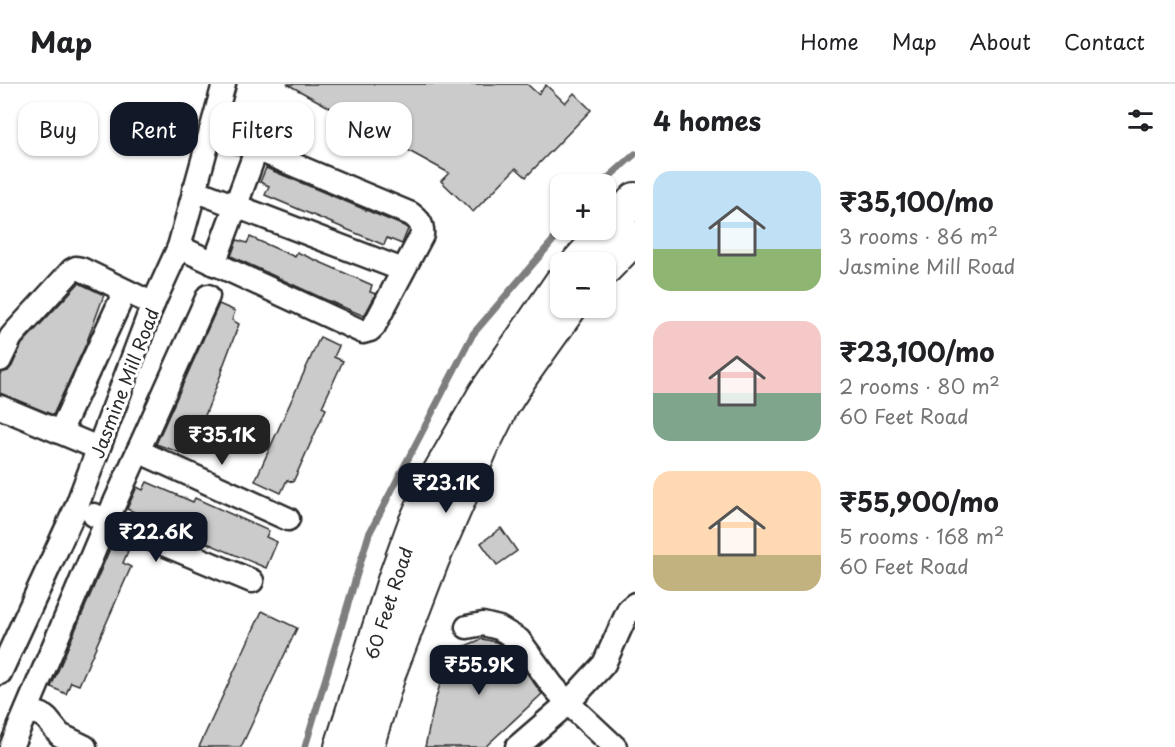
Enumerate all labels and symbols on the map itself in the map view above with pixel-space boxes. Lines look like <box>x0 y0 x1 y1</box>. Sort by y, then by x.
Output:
street label: Jasmine Mill Road <box>83 304 165 462</box>
pin: ₹35.1K <box>173 415 271 466</box>
pin: ₹23.1K <box>397 463 495 514</box>
pin: ₹22.6K <box>107 512 205 563</box>
street label: 60 Feet Road <box>357 543 419 663</box>
pin: ₹55.9K <box>430 645 528 696</box>

